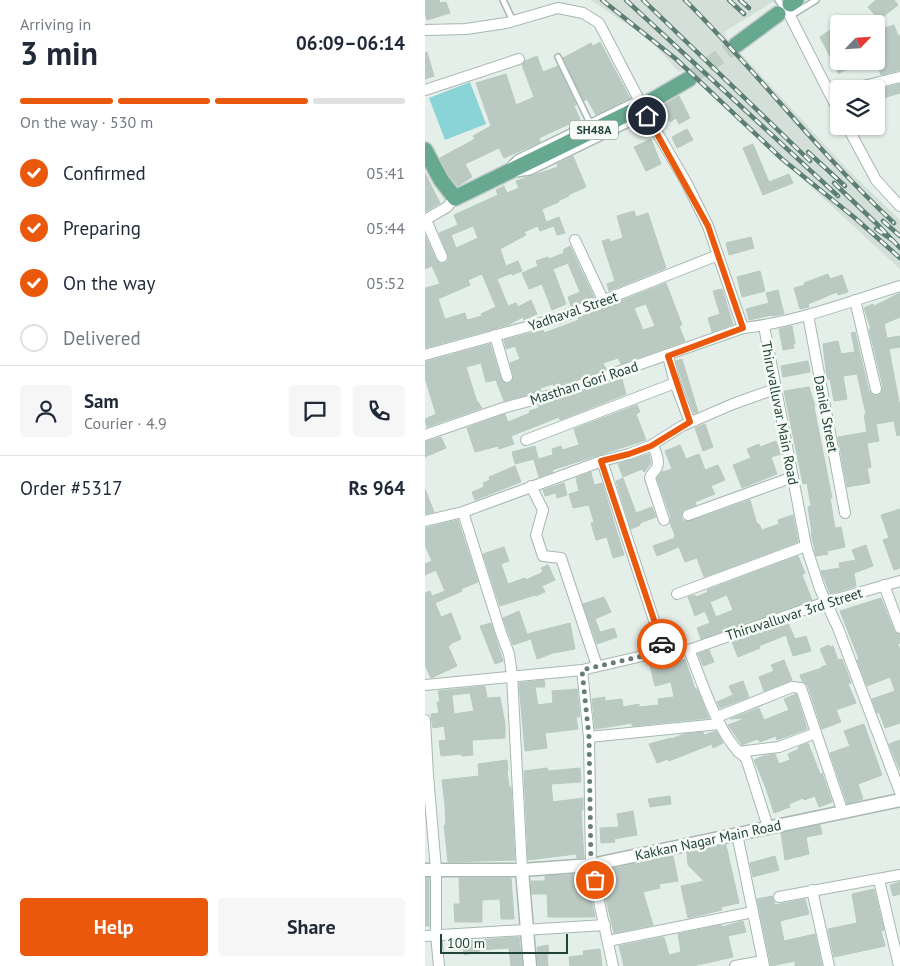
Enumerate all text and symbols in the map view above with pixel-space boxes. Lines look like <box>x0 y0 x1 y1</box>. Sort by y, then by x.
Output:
text: Arriving in <box>20 14 91 34</box>
north arrow <box>830 15 885 70</box>
map controls <box>830 15 885 135</box>
text: 06:09–06:14 <box>296 31 405 55</box>
text: 3 min <box>20 32 98 74</box>
button: layers <box>830 80 885 135</box>
pin <box>626 95 668 137</box>
icon: home <box>633 102 661 130</box>
text: On the way · 530 m <box>20 112 153 132</box>
road number: SH48A <box>570 120 618 140</box>
icon: check <box>20 159 48 187</box>
text: Confirmed <box>63 161 146 185</box>
text: 05:41 <box>367 163 405 183</box>
icon: check <box>20 214 48 242</box>
text: Preparing <box>63 216 141 240</box>
text: 05:44 <box>367 218 405 238</box>
icon: check <box>20 269 48 297</box>
text: On the way <box>63 271 155 295</box>
text: 05:52 <box>367 273 405 293</box>
street label: Yadhaval Street <box>526 287 620 335</box>
text: Delivered <box>63 326 141 350</box>
street label: Thiruvalluvar Main Road <box>757 340 803 486</box>
street label: Masthan Gori Road <box>528 357 640 409</box>
street label: Daniel Street <box>810 374 842 454</box>
button: person <box>20 385 72 437</box>
button: chat <box>289 385 341 437</box>
button: phone <box>353 385 405 437</box>
text: Sam <box>84 389 119 413</box>
text: Courier · 4.9 <box>84 413 167 433</box>
text: Order #5317 <box>20 476 123 500</box>
text: Rs 964 <box>348 476 405 500</box>
street label: Thiruvalluvar 3rd Street <box>723 583 865 645</box>
courier <box>637 619 687 669</box>
icon: car <box>648 630 676 658</box>
street label: Kakkan Nagar Main Road <box>633 816 783 864</box>
pin <box>574 859 616 901</box>
icon: bag <box>581 866 609 894</box>
button: Help <box>20 898 208 956</box>
button: Share <box>218 898 405 956</box>
scale bar <box>440 931 567 954</box>
text: 100 m <box>447 934 485 952</box>

